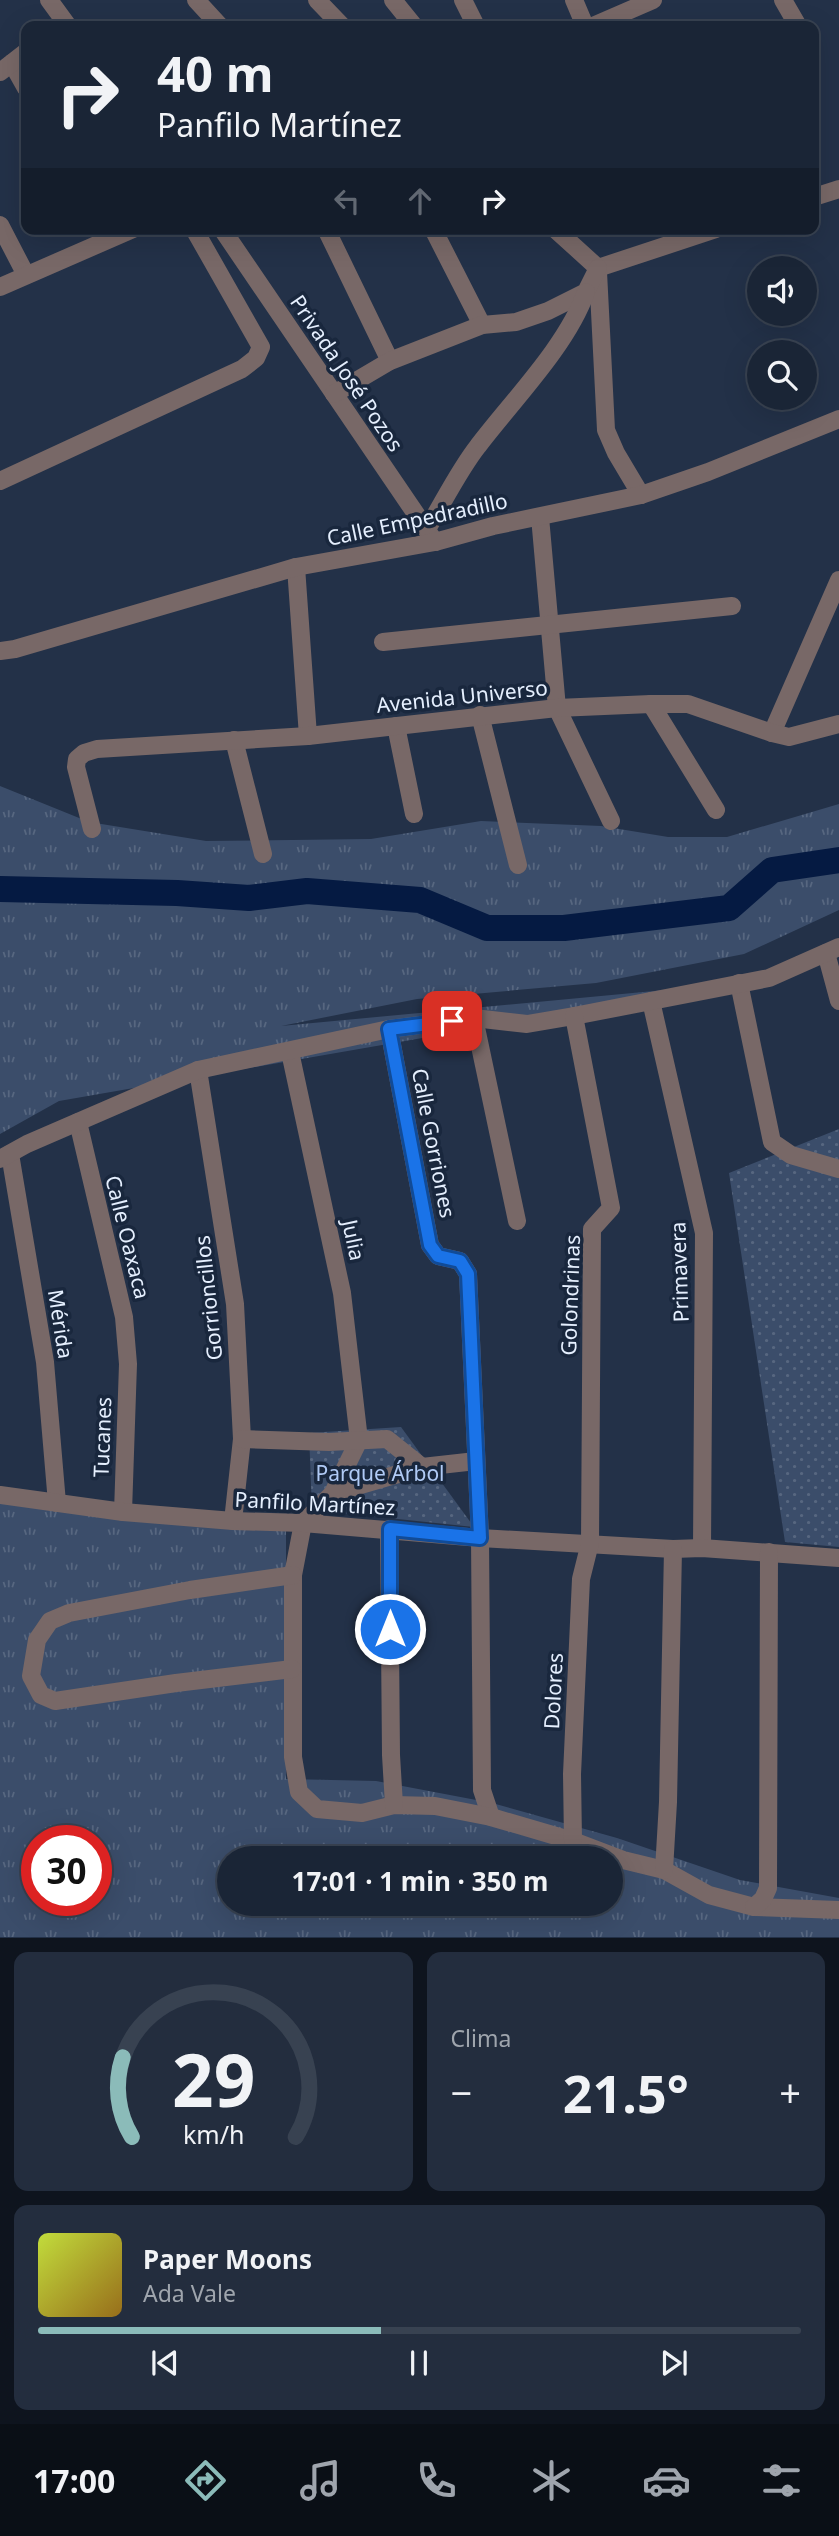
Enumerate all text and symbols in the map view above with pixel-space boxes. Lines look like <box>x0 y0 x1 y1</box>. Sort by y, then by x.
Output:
text: 40 m <box>157 40 274 106</box>
icon: right <box>42 49 133 140</box>
text: Panfilo Martínez <box>157 103 402 146</box>
icon: left <box>328 182 366 220</box>
icon: ahead <box>401 182 439 220</box>
icon: right <box>474 182 512 220</box>
map controls <box>747 256 817 410</box>
button: sound <box>747 256 817 326</box>
street label: Privada José Pozos <box>284 289 410 457</box>
button: search <box>747 340 817 410</box>
street label: Calle Empedradillo <box>324 486 510 552</box>
street label: Avenida Universo <box>375 673 549 719</box>
pin <box>422 991 482 1051</box>
icon: arrive <box>433 1002 471 1040</box>
street label: Calle Gorriones <box>406 1066 462 1220</box>
street label: Calle Oaxaca <box>99 1172 157 1302</box>
street label: Julia <box>336 1215 372 1263</box>
street label: Primavera <box>663 1221 695 1323</box>
street label: Gorrioncillos <box>188 1234 228 1362</box>
street label: Golondrinas <box>554 1234 586 1356</box>
street label: Mérida <box>42 1287 80 1361</box>
street label: Tucanes <box>87 1396 117 1478</box>
park label: Parque Árbol <box>315 1459 445 1487</box>
street label: Panfilo Martínez <box>234 1485 396 1521</box>
position arrow <box>353 1592 427 1666</box>
street label: Dolores <box>537 1652 569 1730</box>
speed limit sign: 30 <box>21 1825 112 1916</box>
text: 17:01 · 1 min · 350 m <box>292 1863 548 1899</box>
text: Clima <box>451 2022 511 2054</box>
text: 29 <box>172 2030 255 2129</box>
text: 21.5° <box>563 2057 689 2128</box>
text: − <box>451 2066 472 2118</box>
text: + <box>779 2066 801 2118</box>
text: km/h <box>182 2117 244 2151</box>
text: Paper Moons <box>143 2241 312 2277</box>
text: Ada Vale <box>143 2277 236 2309</box>
icon: previous <box>146 2344 184 2382</box>
icon: pause <box>400 2344 438 2382</box>
icon: next <box>655 2344 693 2382</box>
icon: directions <box>181 2456 230 2505</box>
icon: music <box>296 2456 345 2505</box>
icon: phone <box>412 2456 461 2505</box>
icon: climate <box>527 2456 576 2505</box>
icon: car <box>642 2456 691 2505</box>
icon: filters <box>757 2456 806 2505</box>
text: 17:00 <box>33 2459 115 2502</box>

